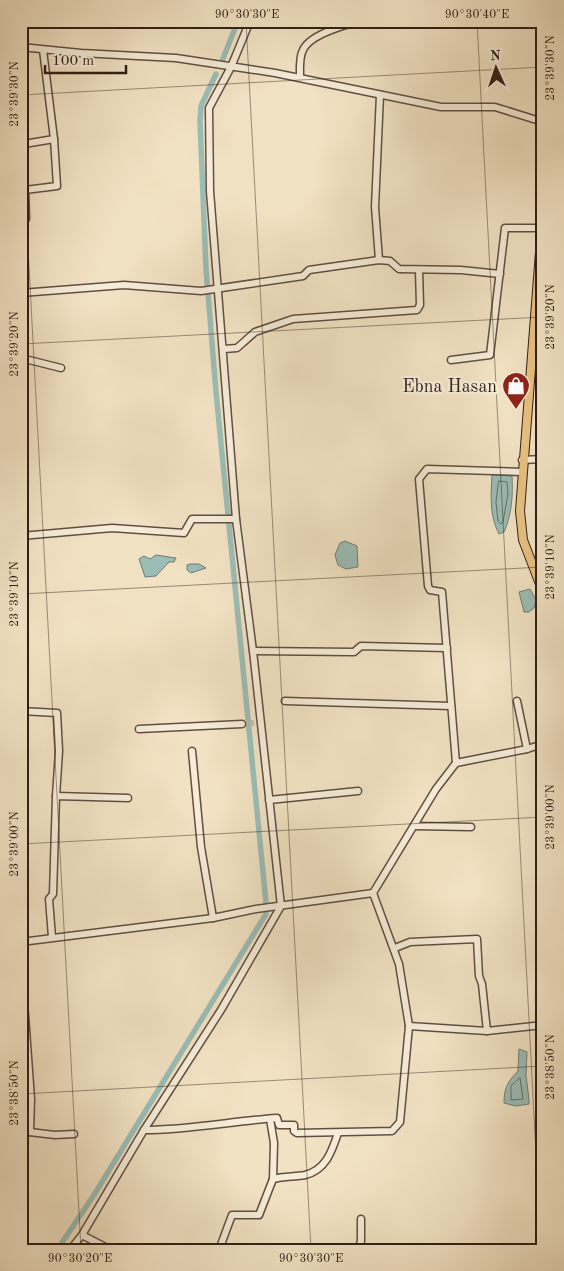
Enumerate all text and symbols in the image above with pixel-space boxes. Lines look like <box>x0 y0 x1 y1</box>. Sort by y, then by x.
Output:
text: 90°30'30"E <box>215 9 279 21</box>
text: 90°30'40"E <box>445 9 509 21</box>
text: 23°39'30"N <box>545 35 557 101</box>
scale bar <box>45 42 126 74</box>
north arrow <box>472 42 522 92</box>
text: N <box>490 49 501 63</box>
text: 100 m <box>52 54 94 69</box>
text: 23°39'30"N <box>9 61 21 127</box>
text: 23°39'20"N <box>545 284 557 350</box>
text: 23°39'20"N <box>9 311 21 377</box>
shop icon: Ebna Hasan <box>501 371 531 410</box>
place label: Ebna Hasan <box>402 378 497 396</box>
text: 23°39'10"N <box>545 534 557 600</box>
text: 23°39'10"N <box>9 561 21 627</box>
text: 23°39'00"N <box>545 784 557 850</box>
text: 23°39'00"N <box>9 811 21 877</box>
text: 23°38'50"N <box>544 1034 557 1100</box>
text: 23°38'50"N <box>8 1060 21 1126</box>
text: 90°30'20"E <box>48 1253 112 1265</box>
text: 90°30'30"E <box>279 1253 343 1265</box>

